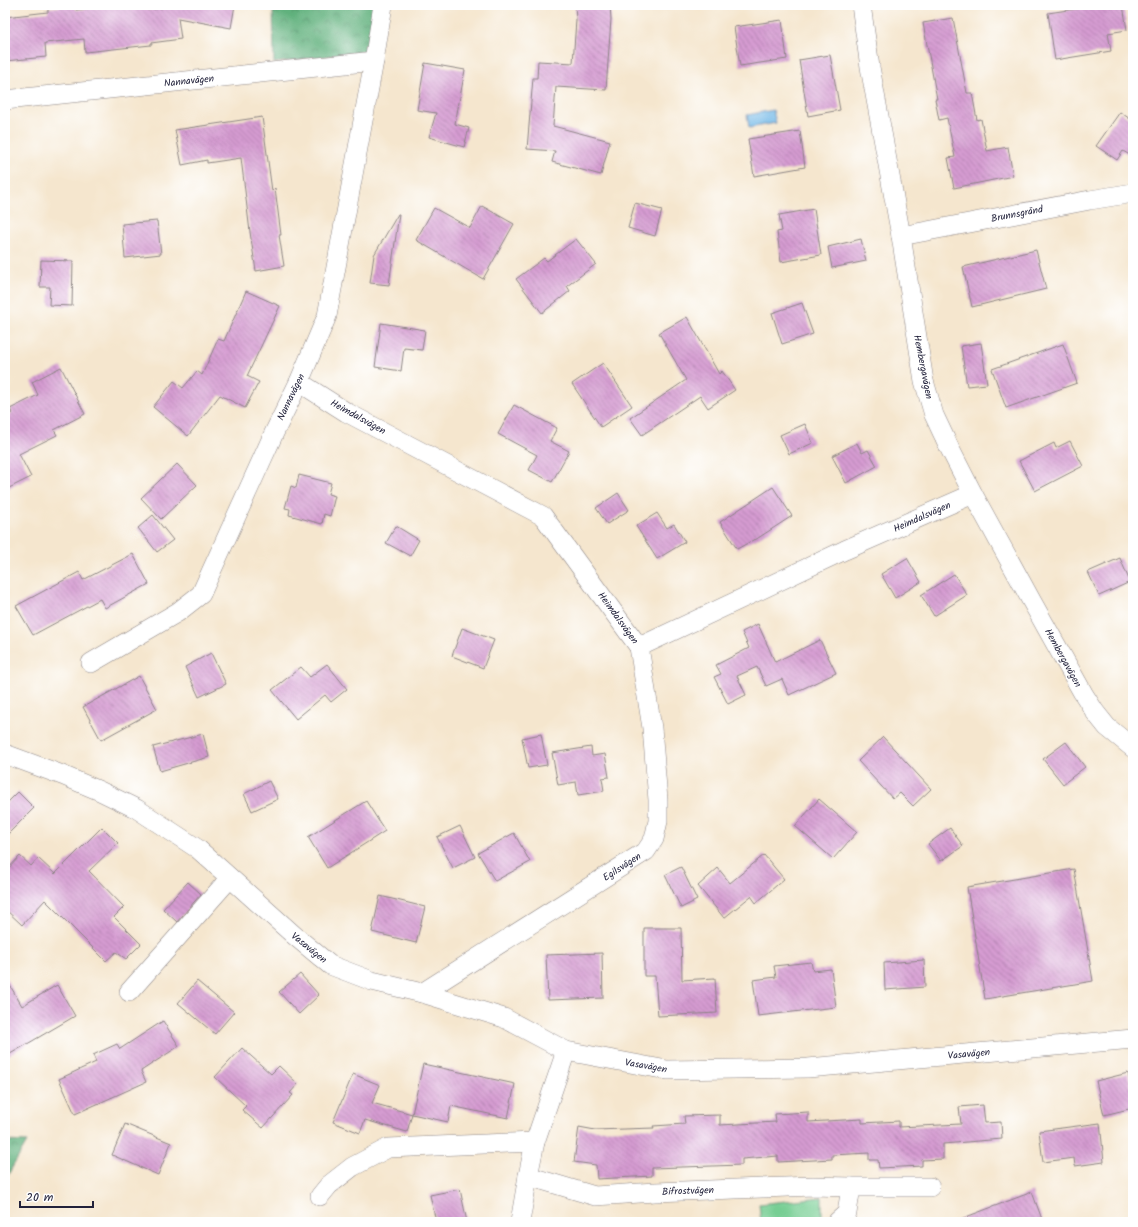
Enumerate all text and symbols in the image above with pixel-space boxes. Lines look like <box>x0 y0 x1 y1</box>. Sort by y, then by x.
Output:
street label: Nannavägen <box>163 70 215 92</box>
street label: Brunnsgränd <box>990 201 1045 227</box>
street label: Hembergavägen <box>909 333 937 401</box>
street label: Nannavägen <box>273 371 309 423</box>
street label: Heimdalsvägen <box>327 395 389 439</box>
street label: Heimdalsvägen <box>891 497 953 537</box>
street label: Heimdalsvägen <box>593 588 643 648</box>
street label: Hembergavägen <box>1040 626 1086 690</box>
street label: Egilsvägen <box>600 849 644 885</box>
street label: Vasavägen <box>287 928 331 968</box>
street label: Vasavägen <box>947 1044 991 1064</box>
street label: Vasavägen <box>624 1054 668 1078</box>
street label: Bifrostvägen <box>662 1182 714 1200</box>
scale bar <box>20 1183 93 1209</box>
text: 20 m <box>26 1188 54 1207</box>

